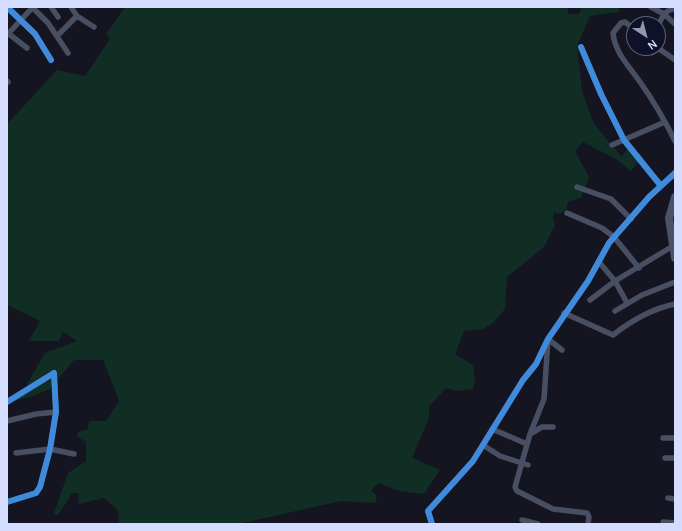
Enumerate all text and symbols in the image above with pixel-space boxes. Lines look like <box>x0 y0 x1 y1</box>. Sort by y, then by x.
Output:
north arrow <box>626 16 666 56</box>
text: N <box>645 37 660 54</box>

